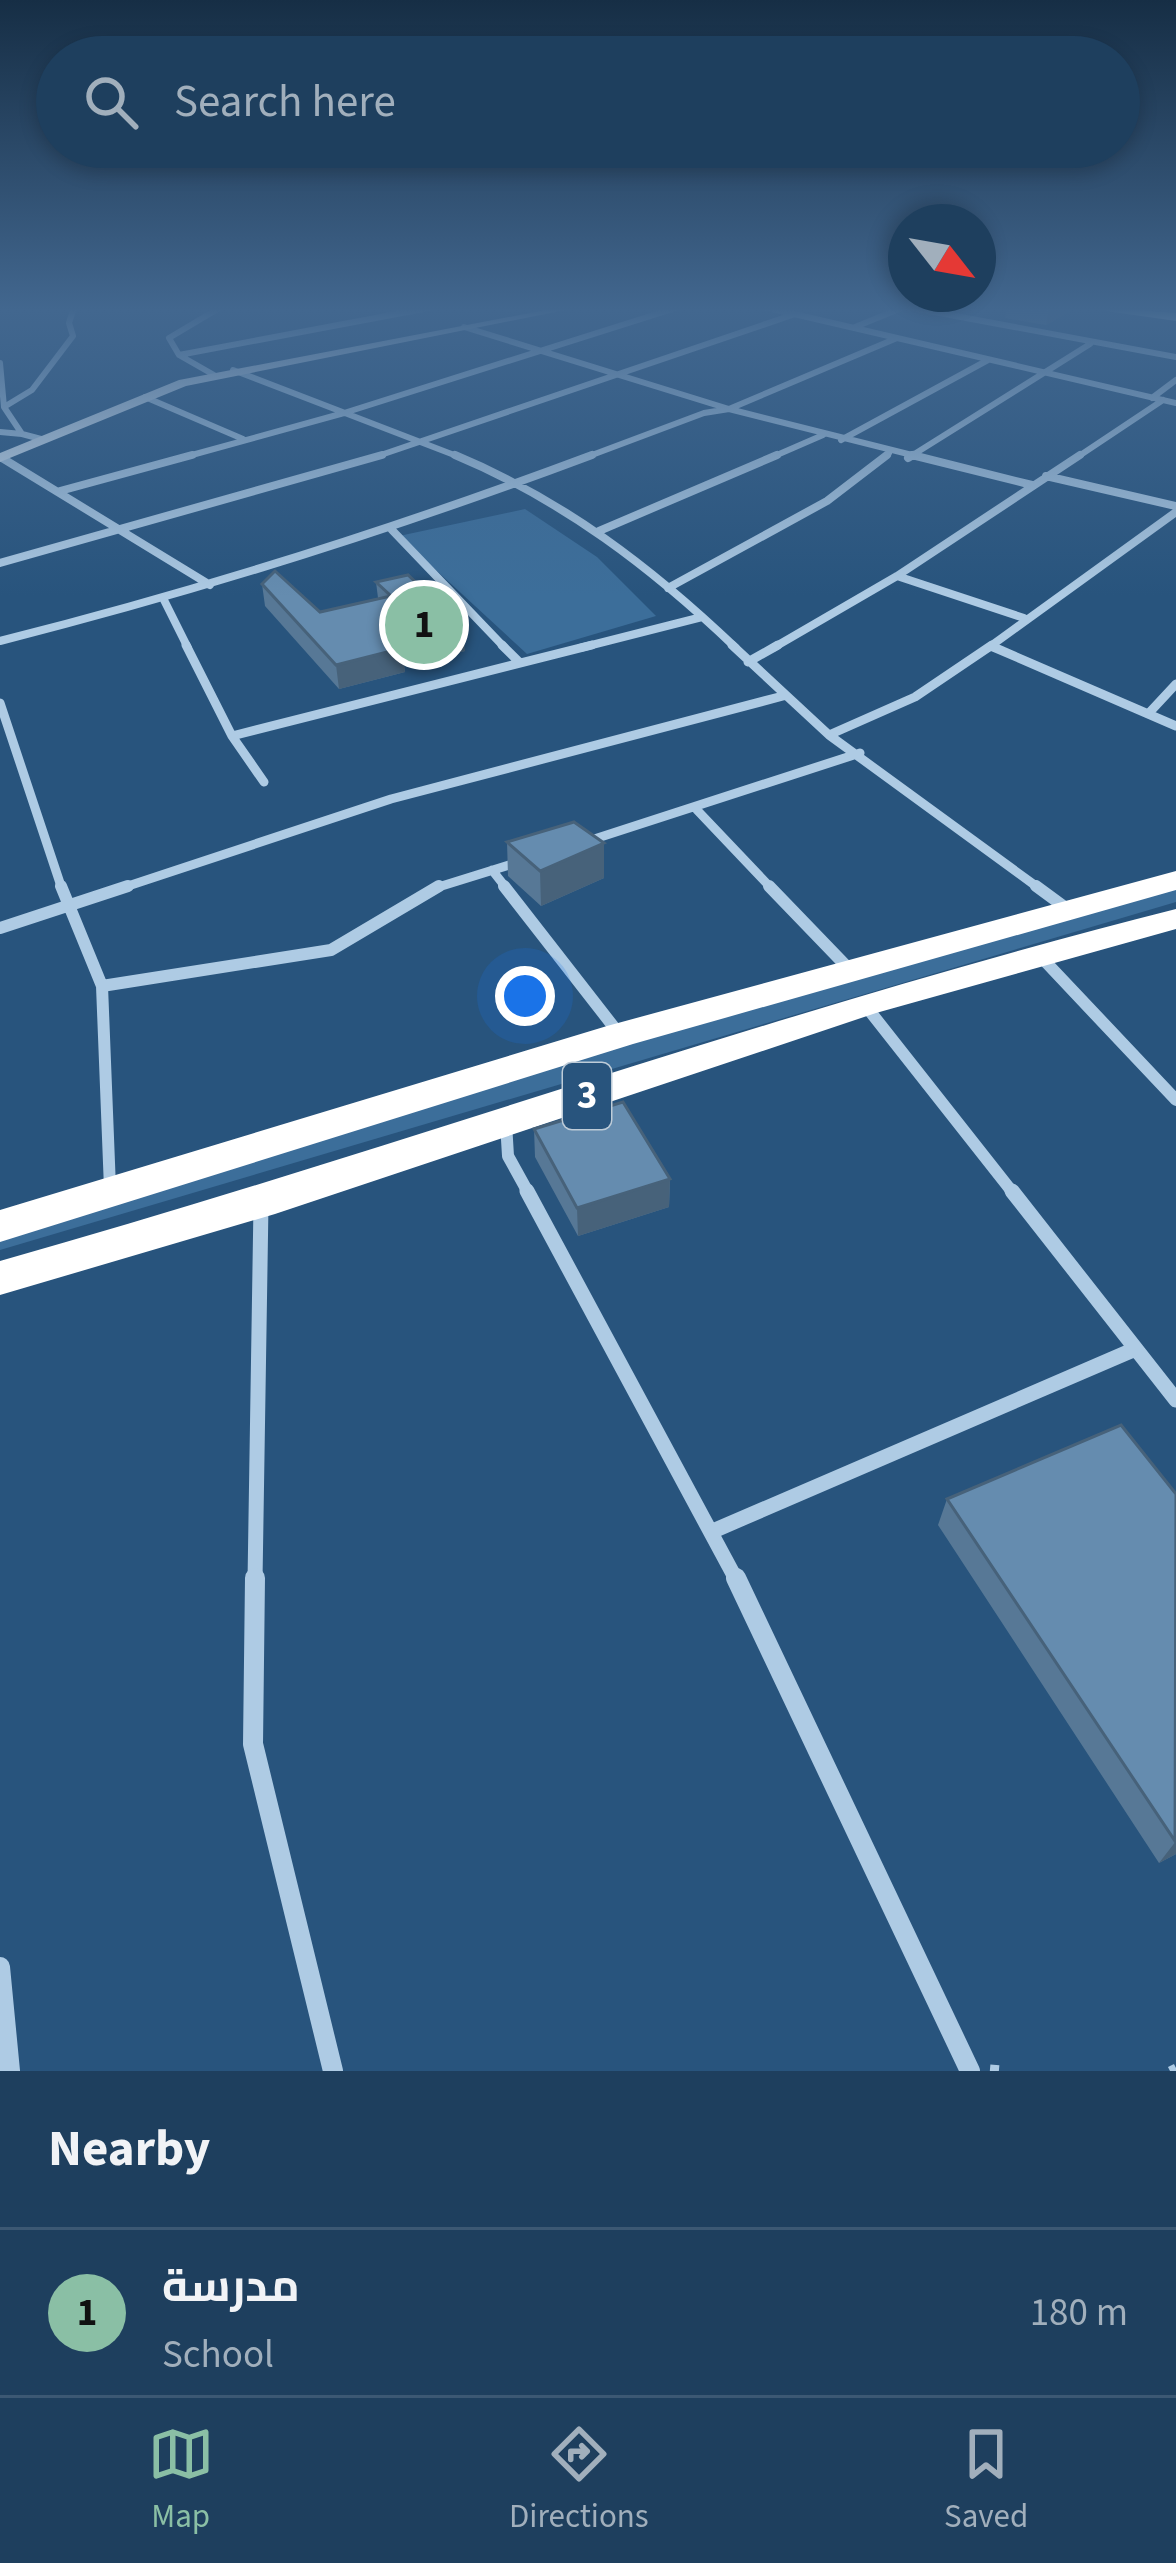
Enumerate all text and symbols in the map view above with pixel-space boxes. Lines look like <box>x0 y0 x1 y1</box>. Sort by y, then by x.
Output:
search box <box>36 36 1140 168</box>
icon: search <box>78 69 144 135</box>
text: Search here <box>174 70 396 134</box>
north arrow <box>888 204 996 312</box>
pin: 1 <box>385 580 463 670</box>
your location <box>495 966 555 1026</box>
road number: 3 <box>563 1063 611 1129</box>
text: Nearby <box>48 2113 210 2185</box>
text: مدرسة <box>162 2255 300 2319</box>
text: 1 <box>77 2285 97 2341</box>
text: 180 m <box>1030 2285 1128 2341</box>
text: School <box>162 2327 274 2383</box>
tab: Map <box>148 2421 214 2540</box>
tab: Directions <box>509 2421 649 2540</box>
tab: Saved <box>944 2421 1028 2540</box>

